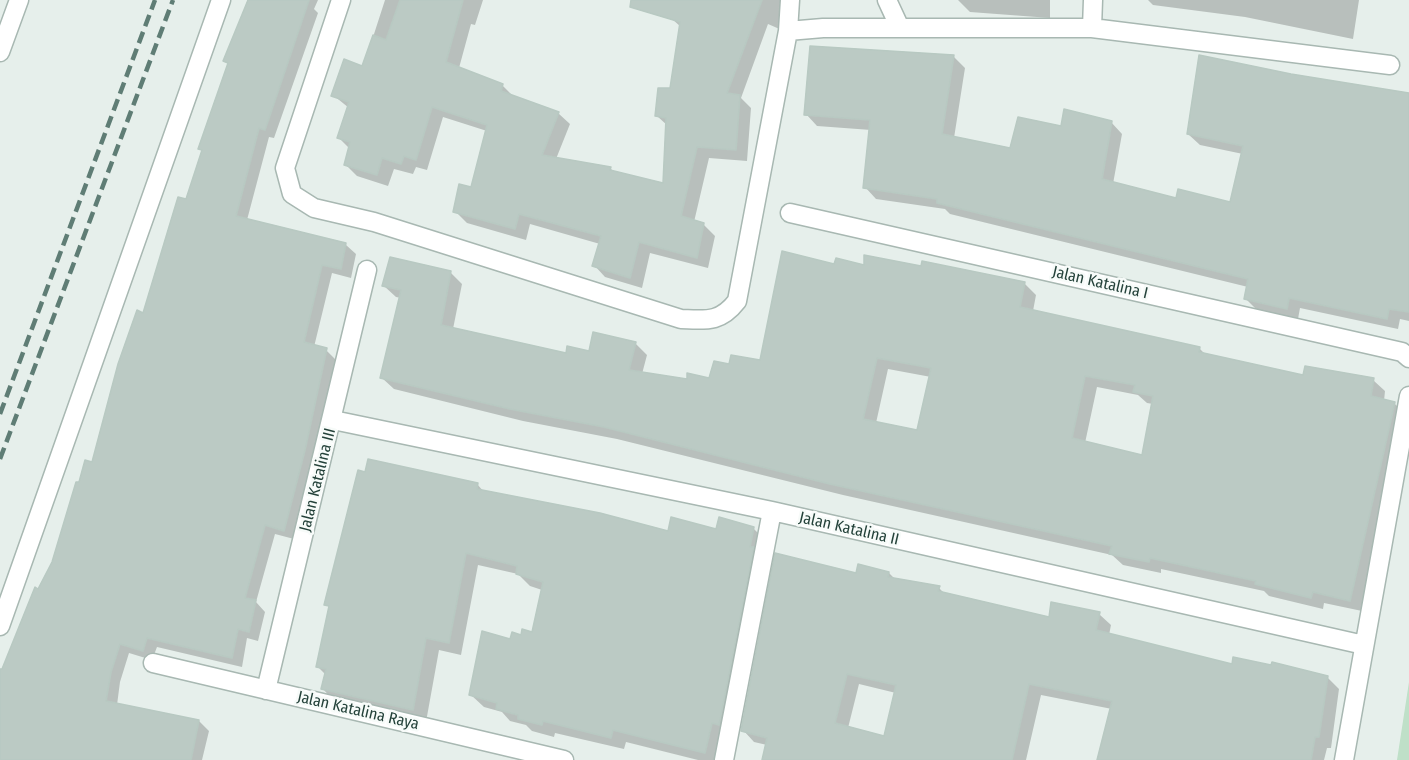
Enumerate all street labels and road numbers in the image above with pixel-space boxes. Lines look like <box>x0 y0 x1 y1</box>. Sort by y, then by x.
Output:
street label: Jalan Katalina I <box>1050 263 1150 303</box>
street label: Jalan Katalina III <box>296 426 340 534</box>
street label: Jalan Katalina II <box>797 508 901 550</box>
street label: Jalan Katalina Raya <box>295 688 421 734</box>

